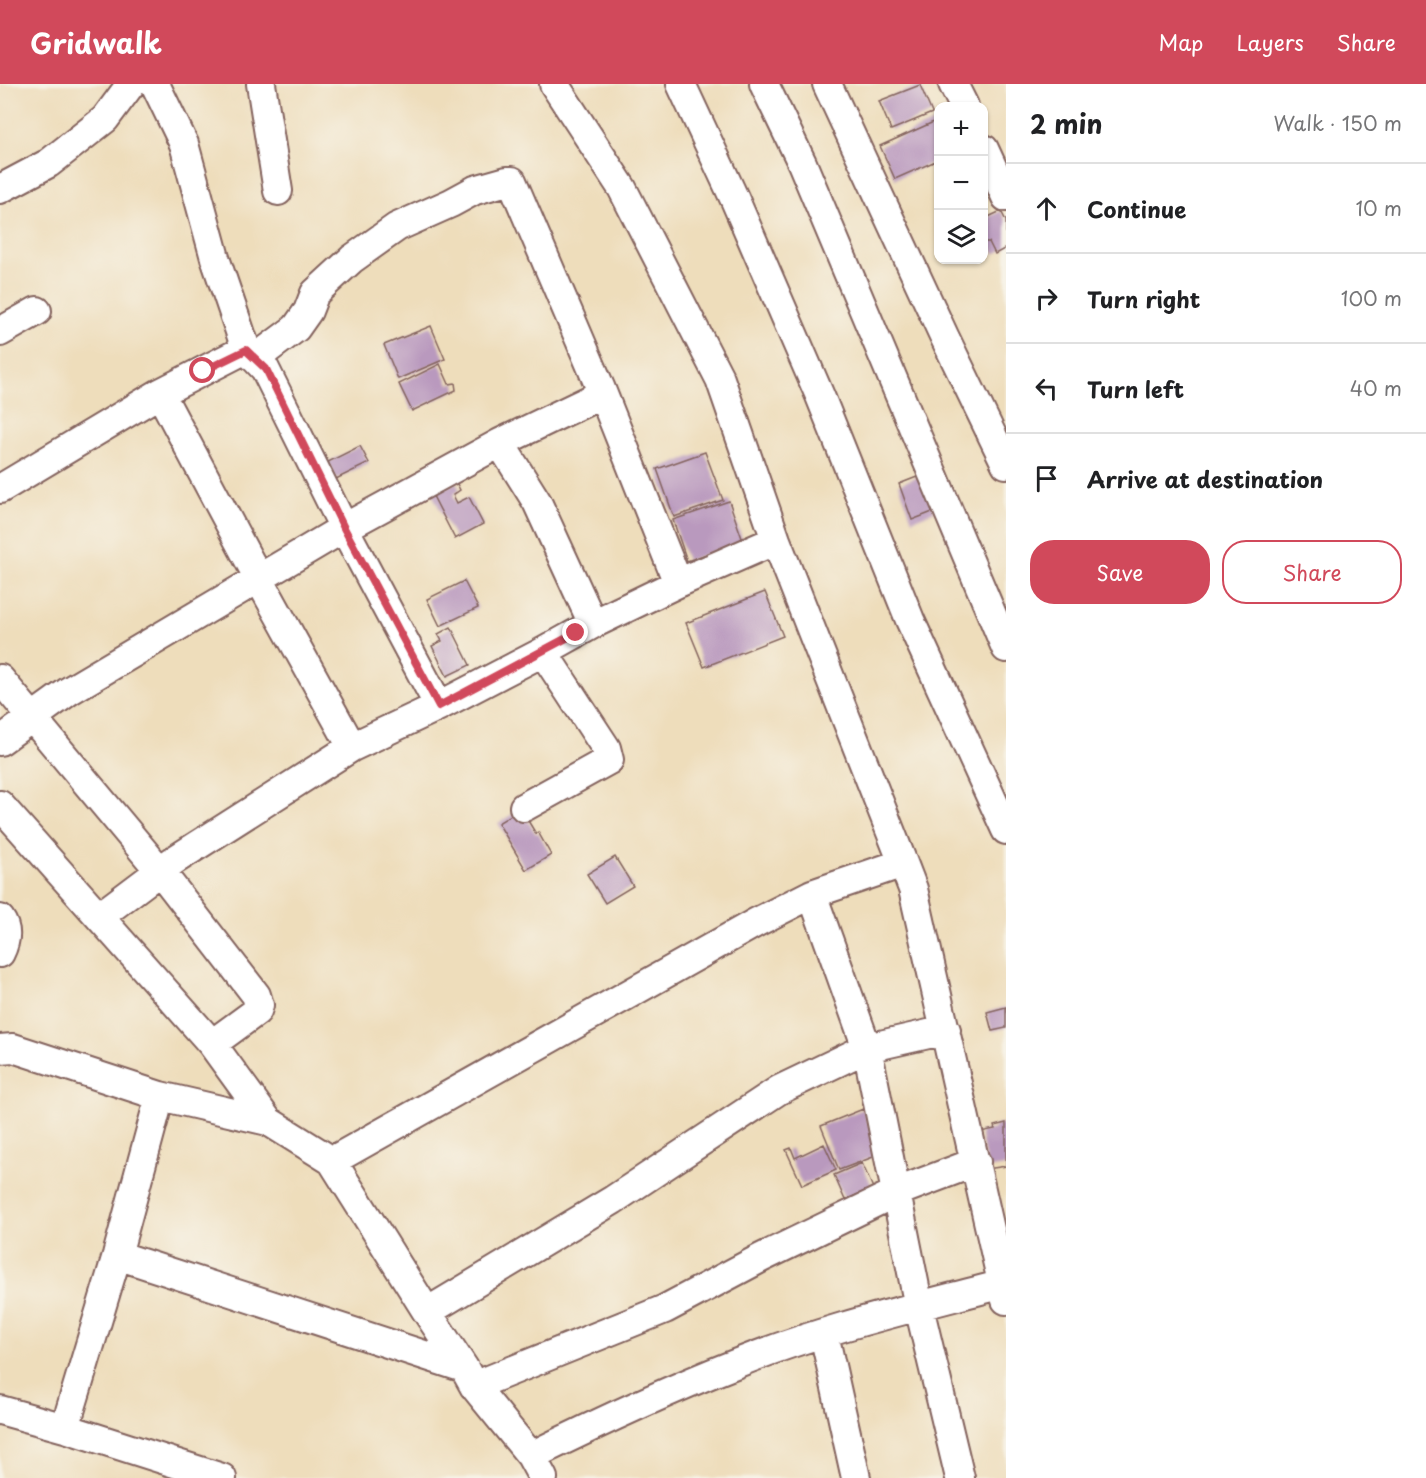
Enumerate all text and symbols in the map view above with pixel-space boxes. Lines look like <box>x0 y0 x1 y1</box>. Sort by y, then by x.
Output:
text: Gridwalk <box>30 21 162 64</box>
text: Map <box>1159 26 1203 58</box>
text: Layers <box>1236 26 1304 58</box>
text: Share <box>1337 26 1396 58</box>
map controls <box>934 102 988 264</box>
button: + <box>934 102 988 156</box>
text: 2 min <box>1030 104 1103 143</box>
text: Walk · 150 m <box>1273 108 1402 138</box>
button: − <box>934 156 988 210</box>
icon: ahead <box>1030 192 1063 225</box>
text: Continue <box>1087 192 1186 225</box>
text: 10 m <box>1355 193 1402 223</box>
button: layers <box>934 210 988 264</box>
icon: right <box>1030 282 1063 315</box>
text: Turn right <box>1087 282 1200 315</box>
text: 100 m <box>1341 283 1402 313</box>
route start <box>189 357 215 383</box>
icon: left <box>1030 372 1063 405</box>
text: Turn left <box>1087 372 1184 405</box>
text: 40 m <box>1350 373 1402 403</box>
icon: arrive <box>1030 462 1063 495</box>
text: Arrive at destination <box>1087 462 1323 495</box>
button: Save <box>1030 540 1210 604</box>
button: Share <box>1222 540 1402 604</box>
route end <box>562 619 588 645</box>

